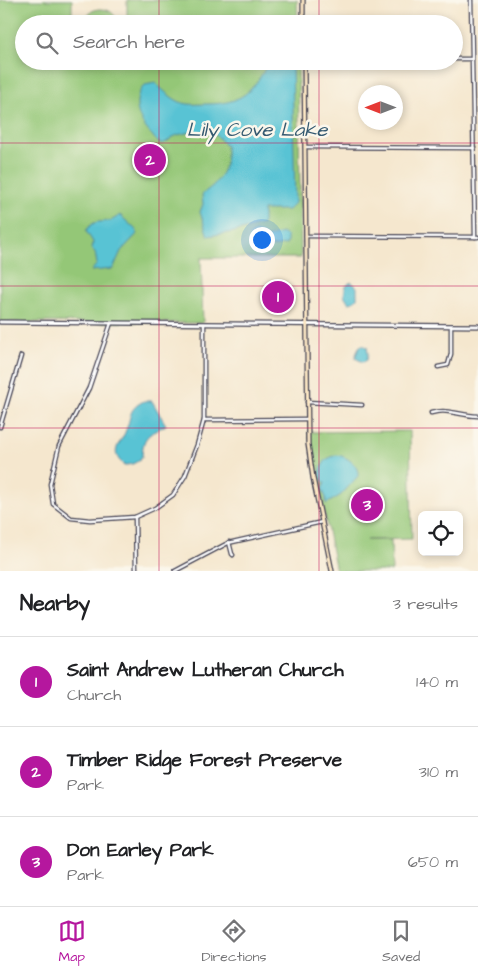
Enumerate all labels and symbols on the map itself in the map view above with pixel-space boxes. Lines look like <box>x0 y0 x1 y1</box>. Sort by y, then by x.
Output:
north arrow <box>358 85 403 130</box>
water label: Lily Cove Lake <box>187 116 329 145</box>
pin: 2 <box>134 141 166 179</box>
your location <box>249 227 275 253</box>
pin: 1 <box>262 278 294 316</box>
pin: 3 <box>351 486 383 524</box>

